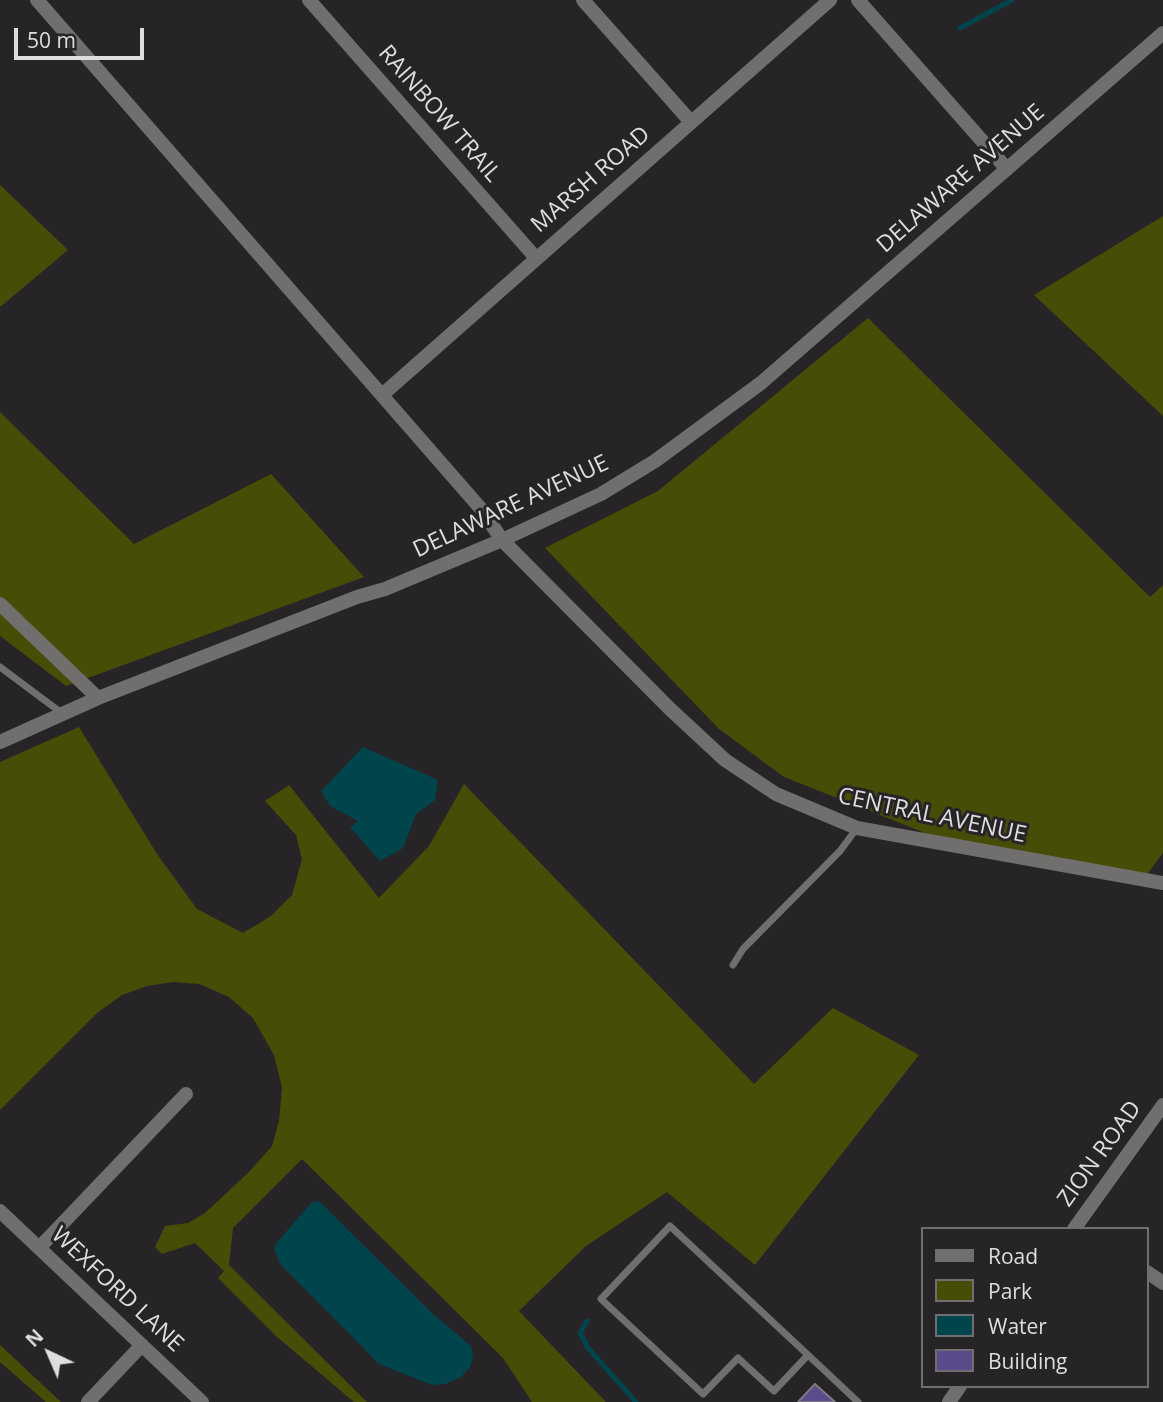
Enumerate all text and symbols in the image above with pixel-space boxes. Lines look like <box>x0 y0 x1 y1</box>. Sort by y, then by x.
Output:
scale bar <box>18 14 147 58</box>
text: 50 m <box>27 26 76 54</box>
street label: RAINBOW TRAIL <box>372 40 506 188</box>
street label: DELAWARE AVENUE <box>872 99 1050 259</box>
street label: MARSH ROAD <box>526 121 656 239</box>
street label: DELAWARE AVENUE <box>409 450 613 564</box>
street label: CENTRAL AVENUE <box>835 783 1029 849</box>
street label: ZION ROAD <box>1052 1096 1148 1212</box>
street label: WEXFORD LANE <box>45 1222 189 1358</box>
legend <box>922 1227 1149 1388</box>
text: Road <box>988 1242 1038 1270</box>
text: Park <box>988 1277 1032 1305</box>
text: Water <box>988 1312 1047 1340</box>
north arrow <box>14 1318 84 1388</box>
text: N <box>20 1323 49 1353</box>
text: Building <box>988 1347 1067 1375</box>

